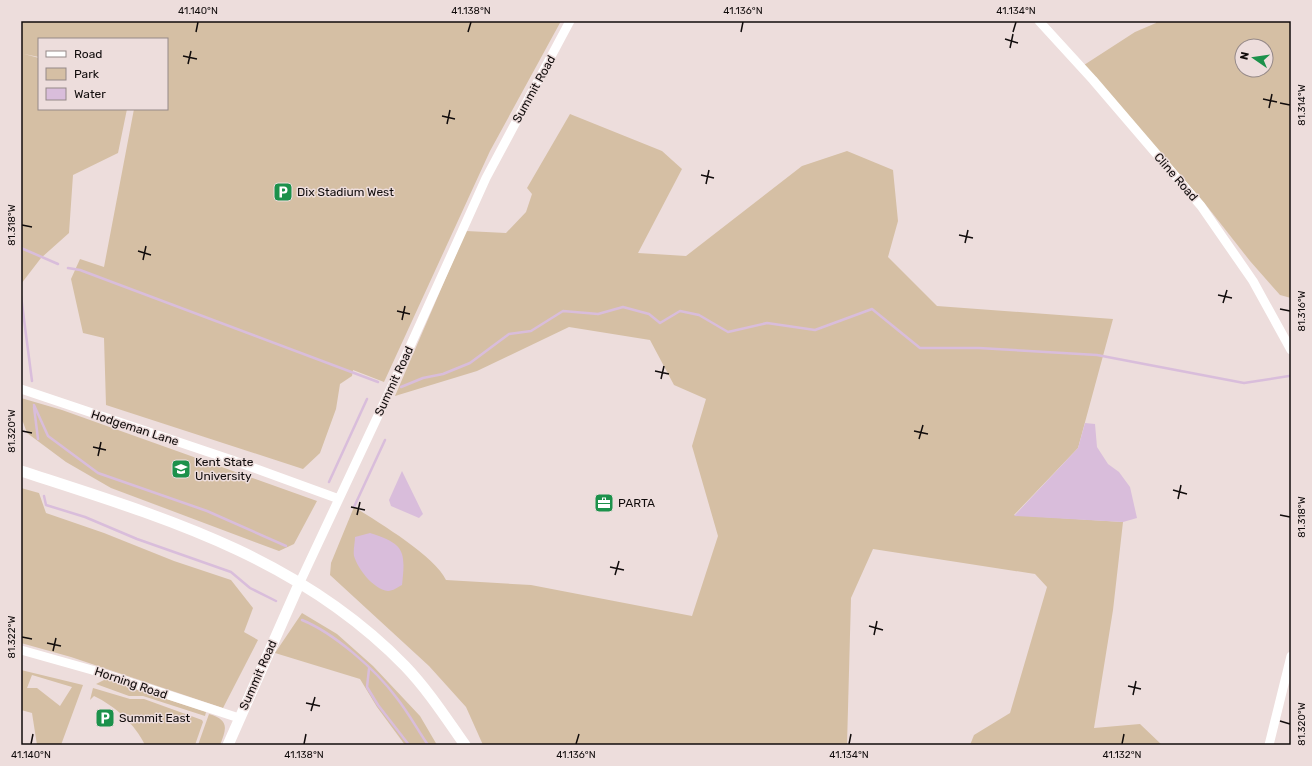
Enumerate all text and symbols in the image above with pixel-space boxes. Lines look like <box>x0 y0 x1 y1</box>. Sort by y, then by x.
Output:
text: 41.140°N <box>178 5 218 17</box>
text: 41.138°N <box>451 5 491 17</box>
text: 41.136°N <box>723 5 763 17</box>
text: 41.134°N <box>996 5 1036 17</box>
legend <box>38 38 168 110</box>
north arrow <box>1234 38 1274 78</box>
text: Road <box>74 47 102 61</box>
text: N <box>1238 50 1252 61</box>
street label: Summit Road <box>510 53 558 125</box>
text: Park <box>74 67 100 81</box>
text: 81.314°W <box>1296 84 1308 126</box>
text: Water <box>74 87 106 101</box>
street label: Cline Road <box>1151 150 1201 204</box>
parking icon: Dix Stadium West <box>272 181 294 203</box>
place label: Dix Stadium West <box>297 185 394 199</box>
text: 81.318°W <box>6 204 18 246</box>
text: 81.316°W <box>1296 290 1308 332</box>
street label: Summit Road <box>372 344 416 418</box>
street label: Hodgeman Lane <box>89 407 181 449</box>
text: 81.320°W <box>6 409 18 453</box>
place label: Kent State University <box>195 455 254 483</box>
school or university icon: Kent State University <box>170 458 192 480</box>
office icon: PARTA <box>593 492 615 514</box>
place label: PARTA <box>618 496 655 510</box>
text: 81.318°W <box>1296 496 1308 538</box>
text: 81.322°W <box>6 616 18 658</box>
street label: Summit Road <box>236 638 280 712</box>
street label: Horning Road <box>93 664 169 702</box>
text: 81.320°W <box>1296 702 1308 746</box>
parking icon: Summit East <box>94 707 116 729</box>
place label: Summit East <box>119 711 191 725</box>
text: 41.140°N <box>11 749 51 761</box>
text: 41.138°N <box>284 749 324 761</box>
text: 41.136°N <box>556 749 596 761</box>
text: 41.134°N <box>829 749 869 761</box>
text: 41.132°N <box>1102 749 1142 761</box>

